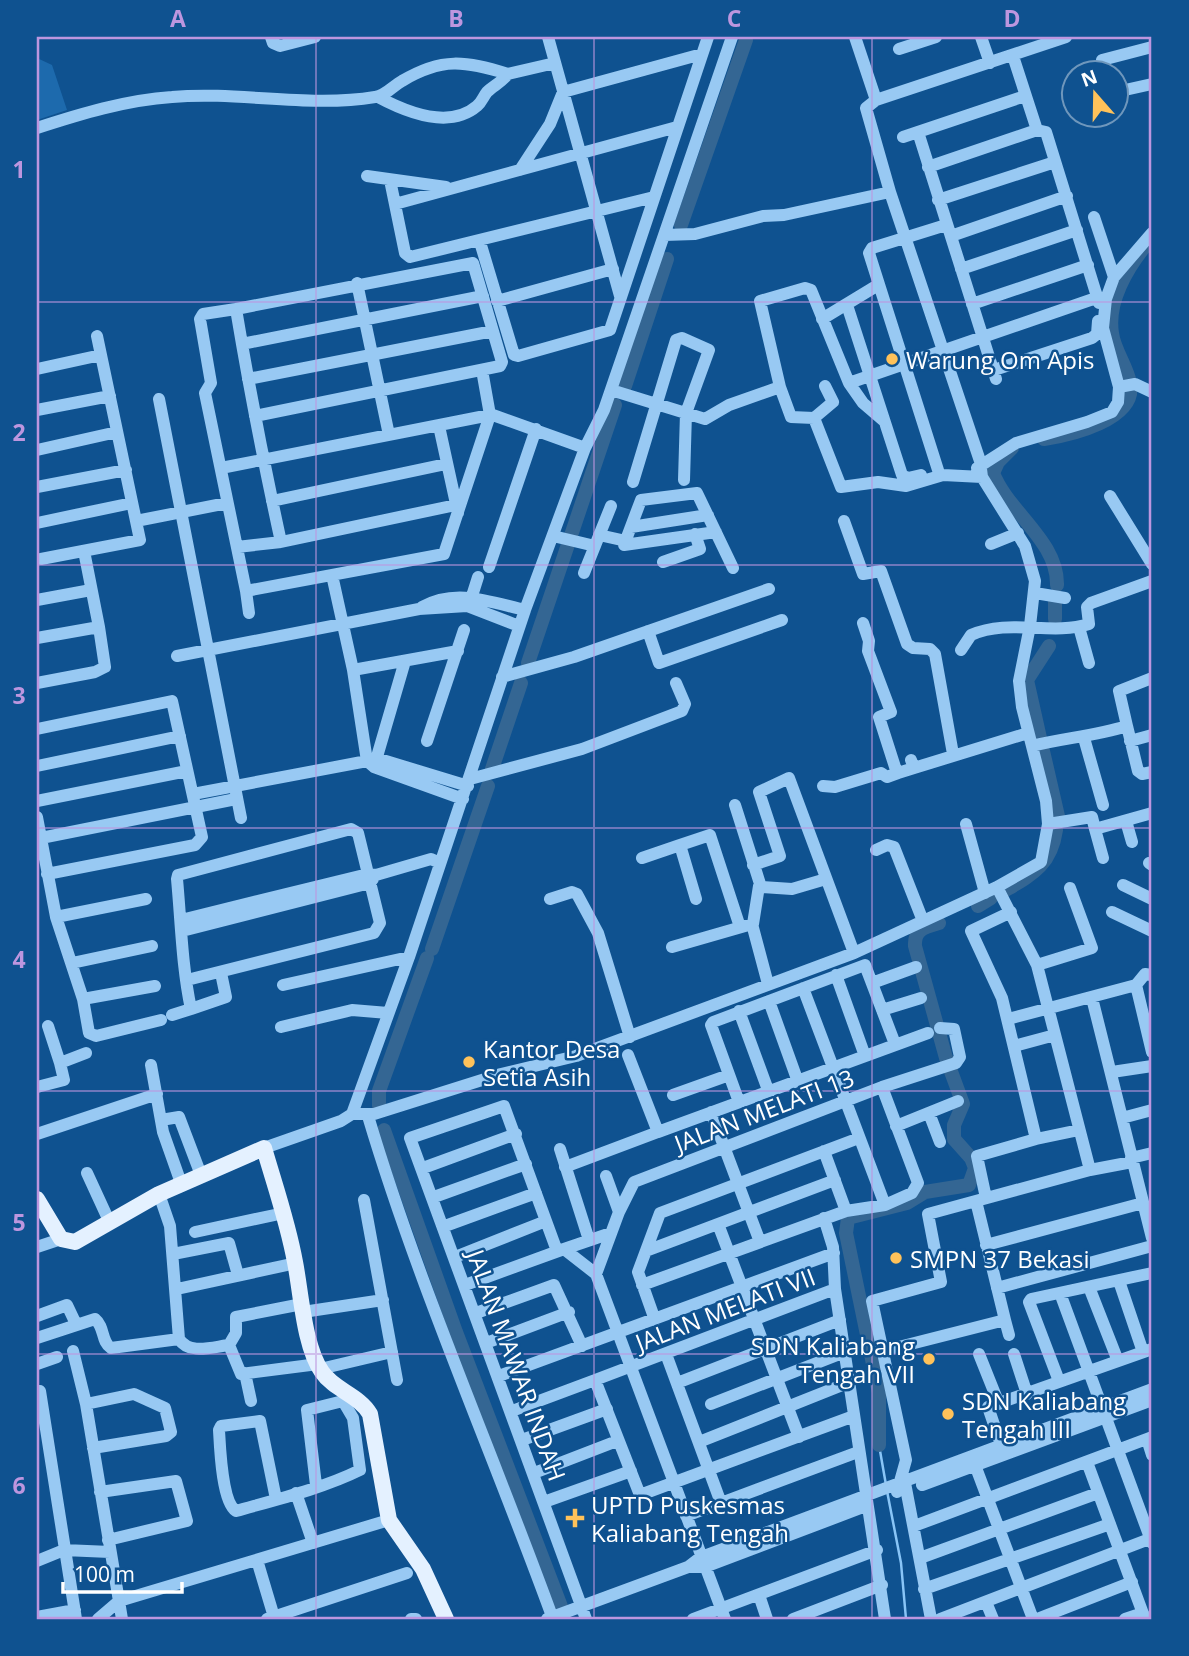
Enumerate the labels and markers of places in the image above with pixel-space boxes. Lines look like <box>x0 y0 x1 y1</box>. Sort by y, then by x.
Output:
place label: Warung Om Apis <box>906 343 1094 376</box>
marker: Warung Om Apis <box>884 351 900 367</box>
place label: Kantor Desa Setia Asih <box>483 1032 620 1093</box>
marker: Kantor Desa Setia Asih <box>461 1054 477 1070</box>
place label: SMPN 37 Bekasi <box>910 1242 1090 1275</box>
marker: SMPN 37 Bekasi <box>888 1250 904 1266</box>
place label: SDN Kaliabang Tengah VII <box>751 1329 915 1390</box>
marker: SDN Kaliabang Tengah VII <box>921 1351 937 1367</box>
place label: SDN Kaliabang Tengah III <box>962 1384 1126 1445</box>
marker: SDN Kaliabang Tengah III <box>940 1406 956 1422</box>
place label: UPTD Puskesmas Kaliabang Tengah <box>591 1488 789 1549</box>
marker: UPTD Puskesmas Kaliabang Tengah <box>565 1508 585 1528</box>

